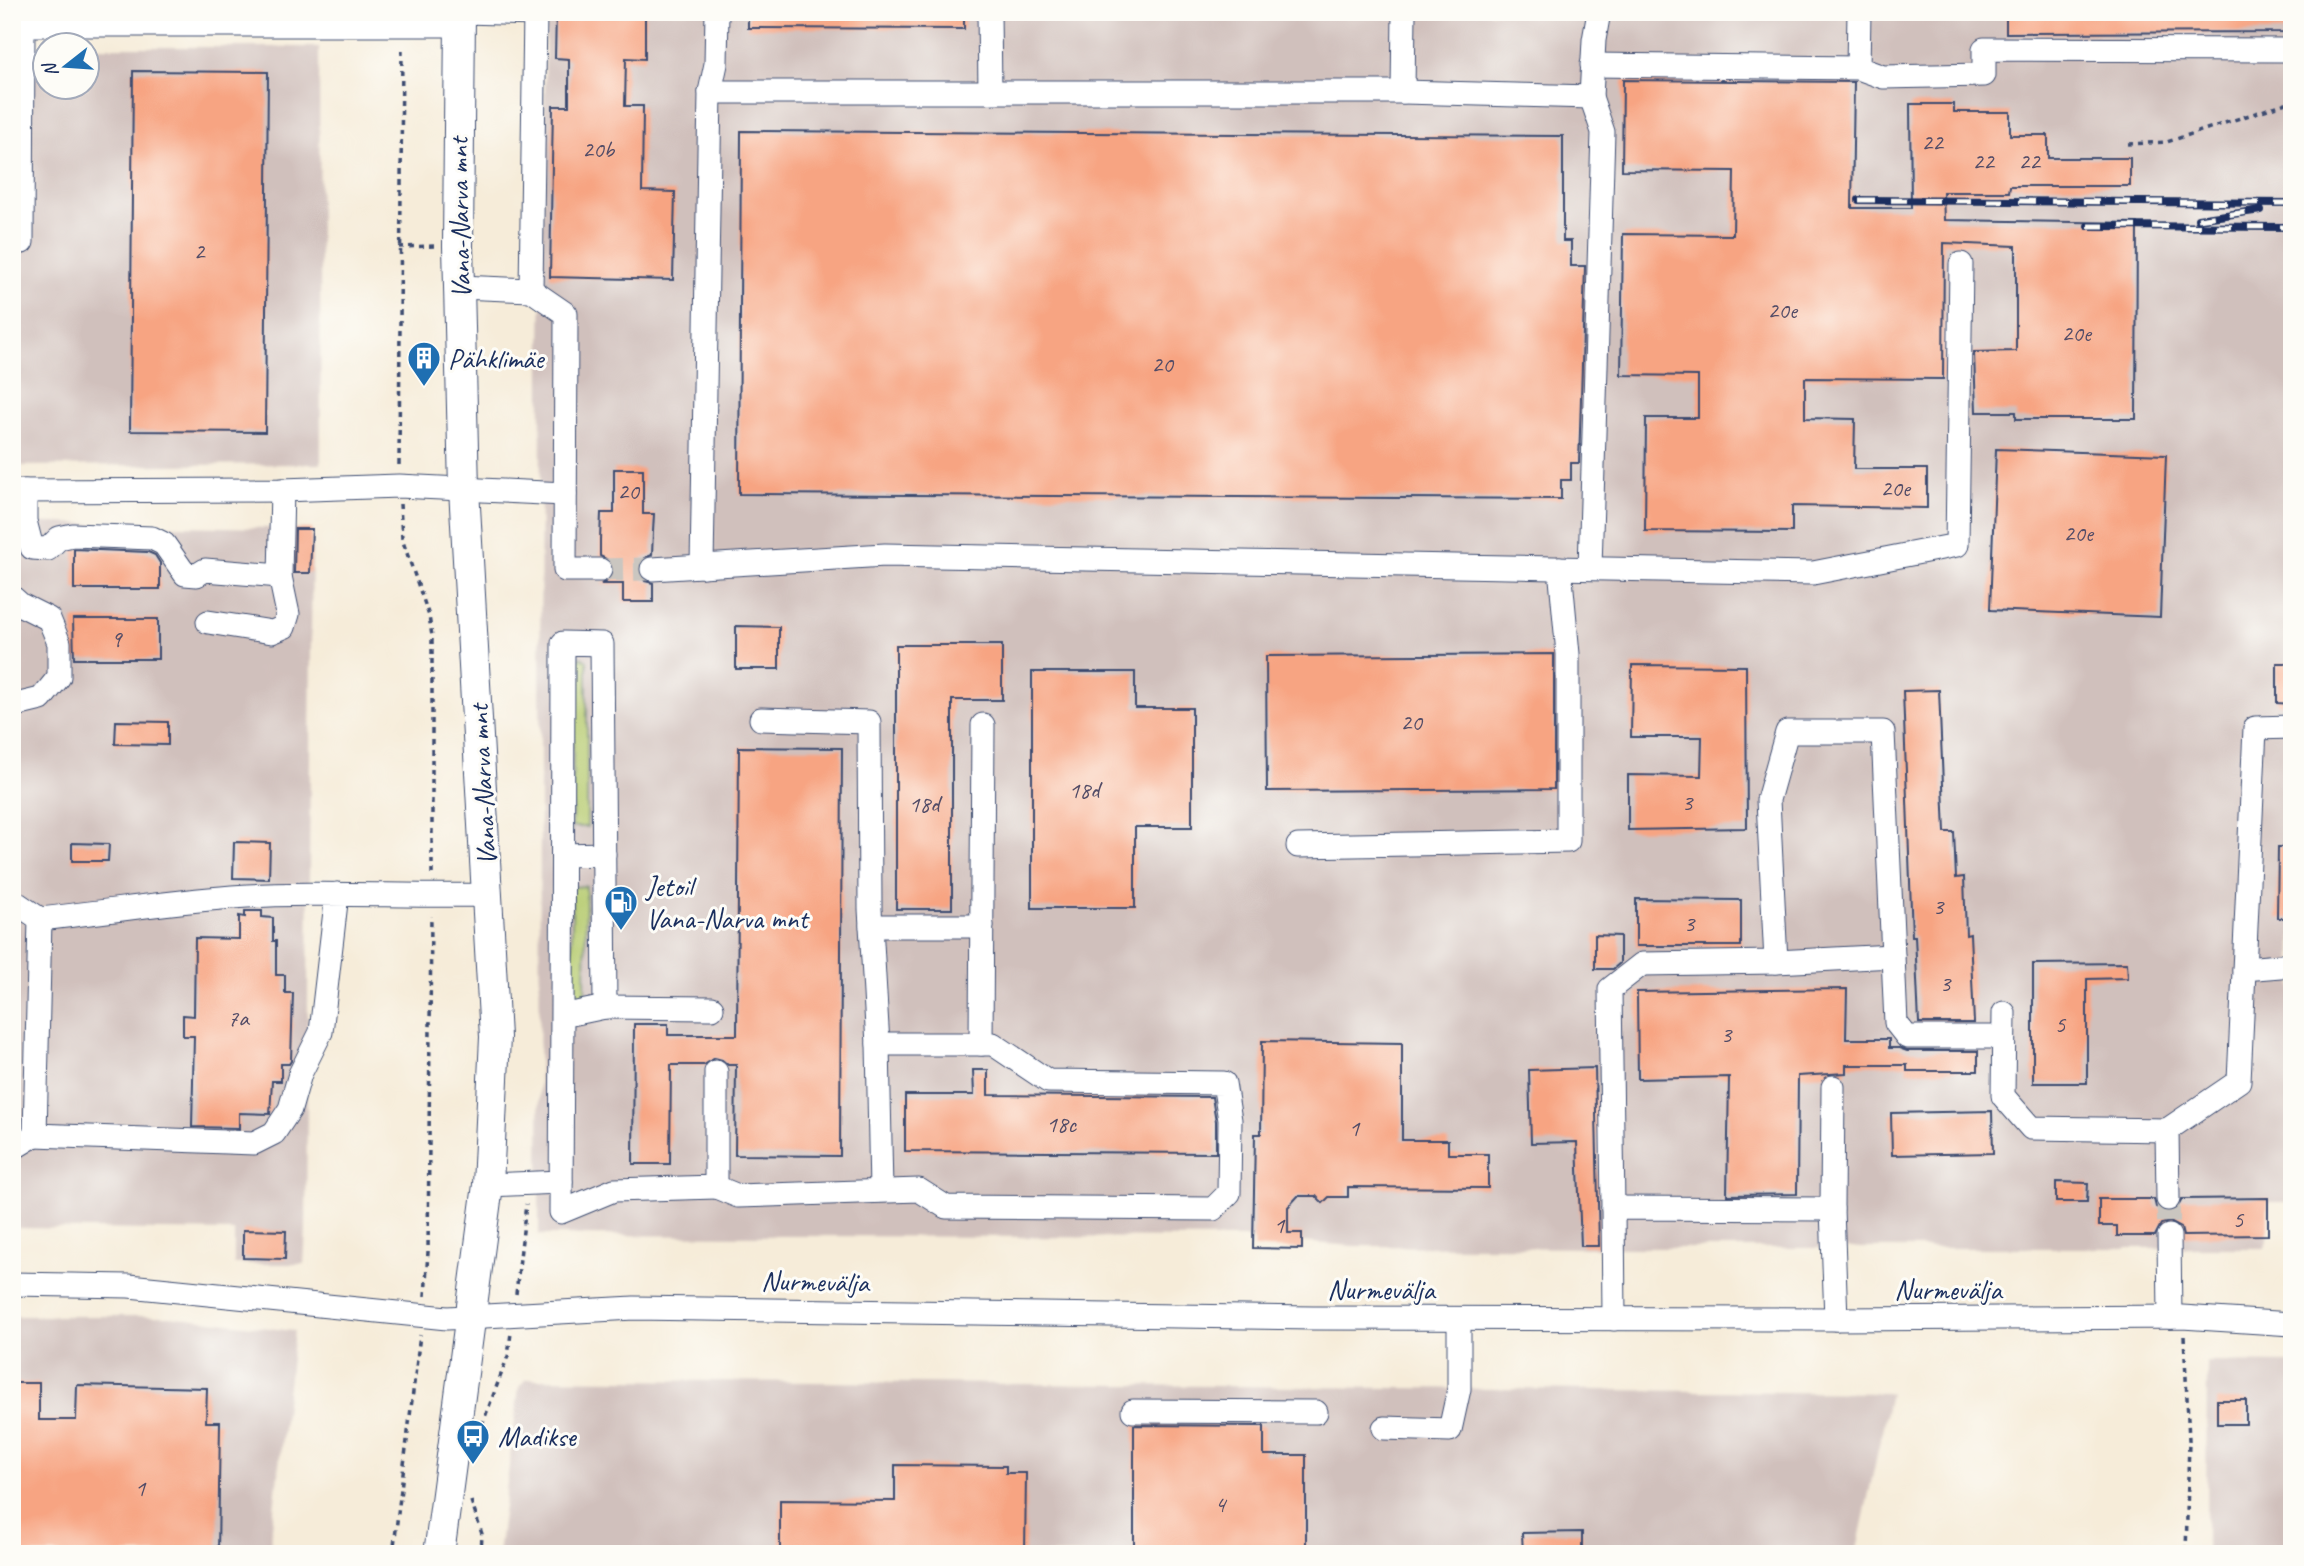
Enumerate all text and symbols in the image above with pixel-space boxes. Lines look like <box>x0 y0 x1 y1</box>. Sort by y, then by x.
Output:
north arrow <box>32 32 102 102</box>
text: N <box>37 58 64 80</box>
house number: 22 <box>1921 127 1945 157</box>
street label: Vana-Narva mnt <box>441 134 478 299</box>
house number: 20b <box>582 134 616 164</box>
house number: 22 <box>1972 146 1996 176</box>
house number: 22 <box>2018 146 2042 176</box>
house number: 2 <box>194 236 207 266</box>
house number: 20e <box>1767 295 1799 325</box>
house number: 20e <box>2061 318 2093 348</box>
building icon: Pähklimäe <box>405 339 443 388</box>
place label: Pähklimäe <box>448 341 545 376</box>
house number: 20 <box>1151 349 1175 379</box>
house number: 20e <box>1880 473 1912 503</box>
house number: 20 <box>617 476 641 506</box>
house number: 20e <box>2063 518 2095 548</box>
house number: 9 <box>111 624 124 654</box>
street label: Vana-Narva mnt <box>461 701 504 866</box>
house number: 20 <box>1400 707 1424 737</box>
house number: 18d <box>1068 775 1103 805</box>
house number: 3 <box>1682 787 1695 817</box>
house number: 18d <box>908 789 943 819</box>
place label: Jetoil Vana-Narva mnt <box>644 869 810 936</box>
fuel station icon: Jetoil Vana-Narva mnt <box>602 883 640 932</box>
house number: 3 <box>1933 891 1946 921</box>
house number: 3 <box>1684 908 1697 938</box>
house number: 3 <box>1940 968 1953 998</box>
house number: 7a <box>227 1003 250 1033</box>
house number: 5 <box>2055 1009 2067 1039</box>
house number: 3 <box>1721 1019 1734 1049</box>
house number: 18c <box>1046 1109 1078 1139</box>
house number: 1 <box>1349 1113 1361 1143</box>
house number: 5 <box>2233 1204 2245 1234</box>
house number: 1 <box>1274 1210 1286 1240</box>
street label: Nurmevälja <box>761 1263 871 1300</box>
street label: Nurmevälja <box>1327 1272 1437 1307</box>
street label: Nurmevälja <box>1894 1272 2004 1307</box>
bus stop icon: Madikse <box>454 1417 492 1466</box>
place label: Madikse <box>498 1419 577 1454</box>
house number: 1 <box>135 1473 147 1503</box>
house number: 4 <box>1215 1489 1228 1519</box>

